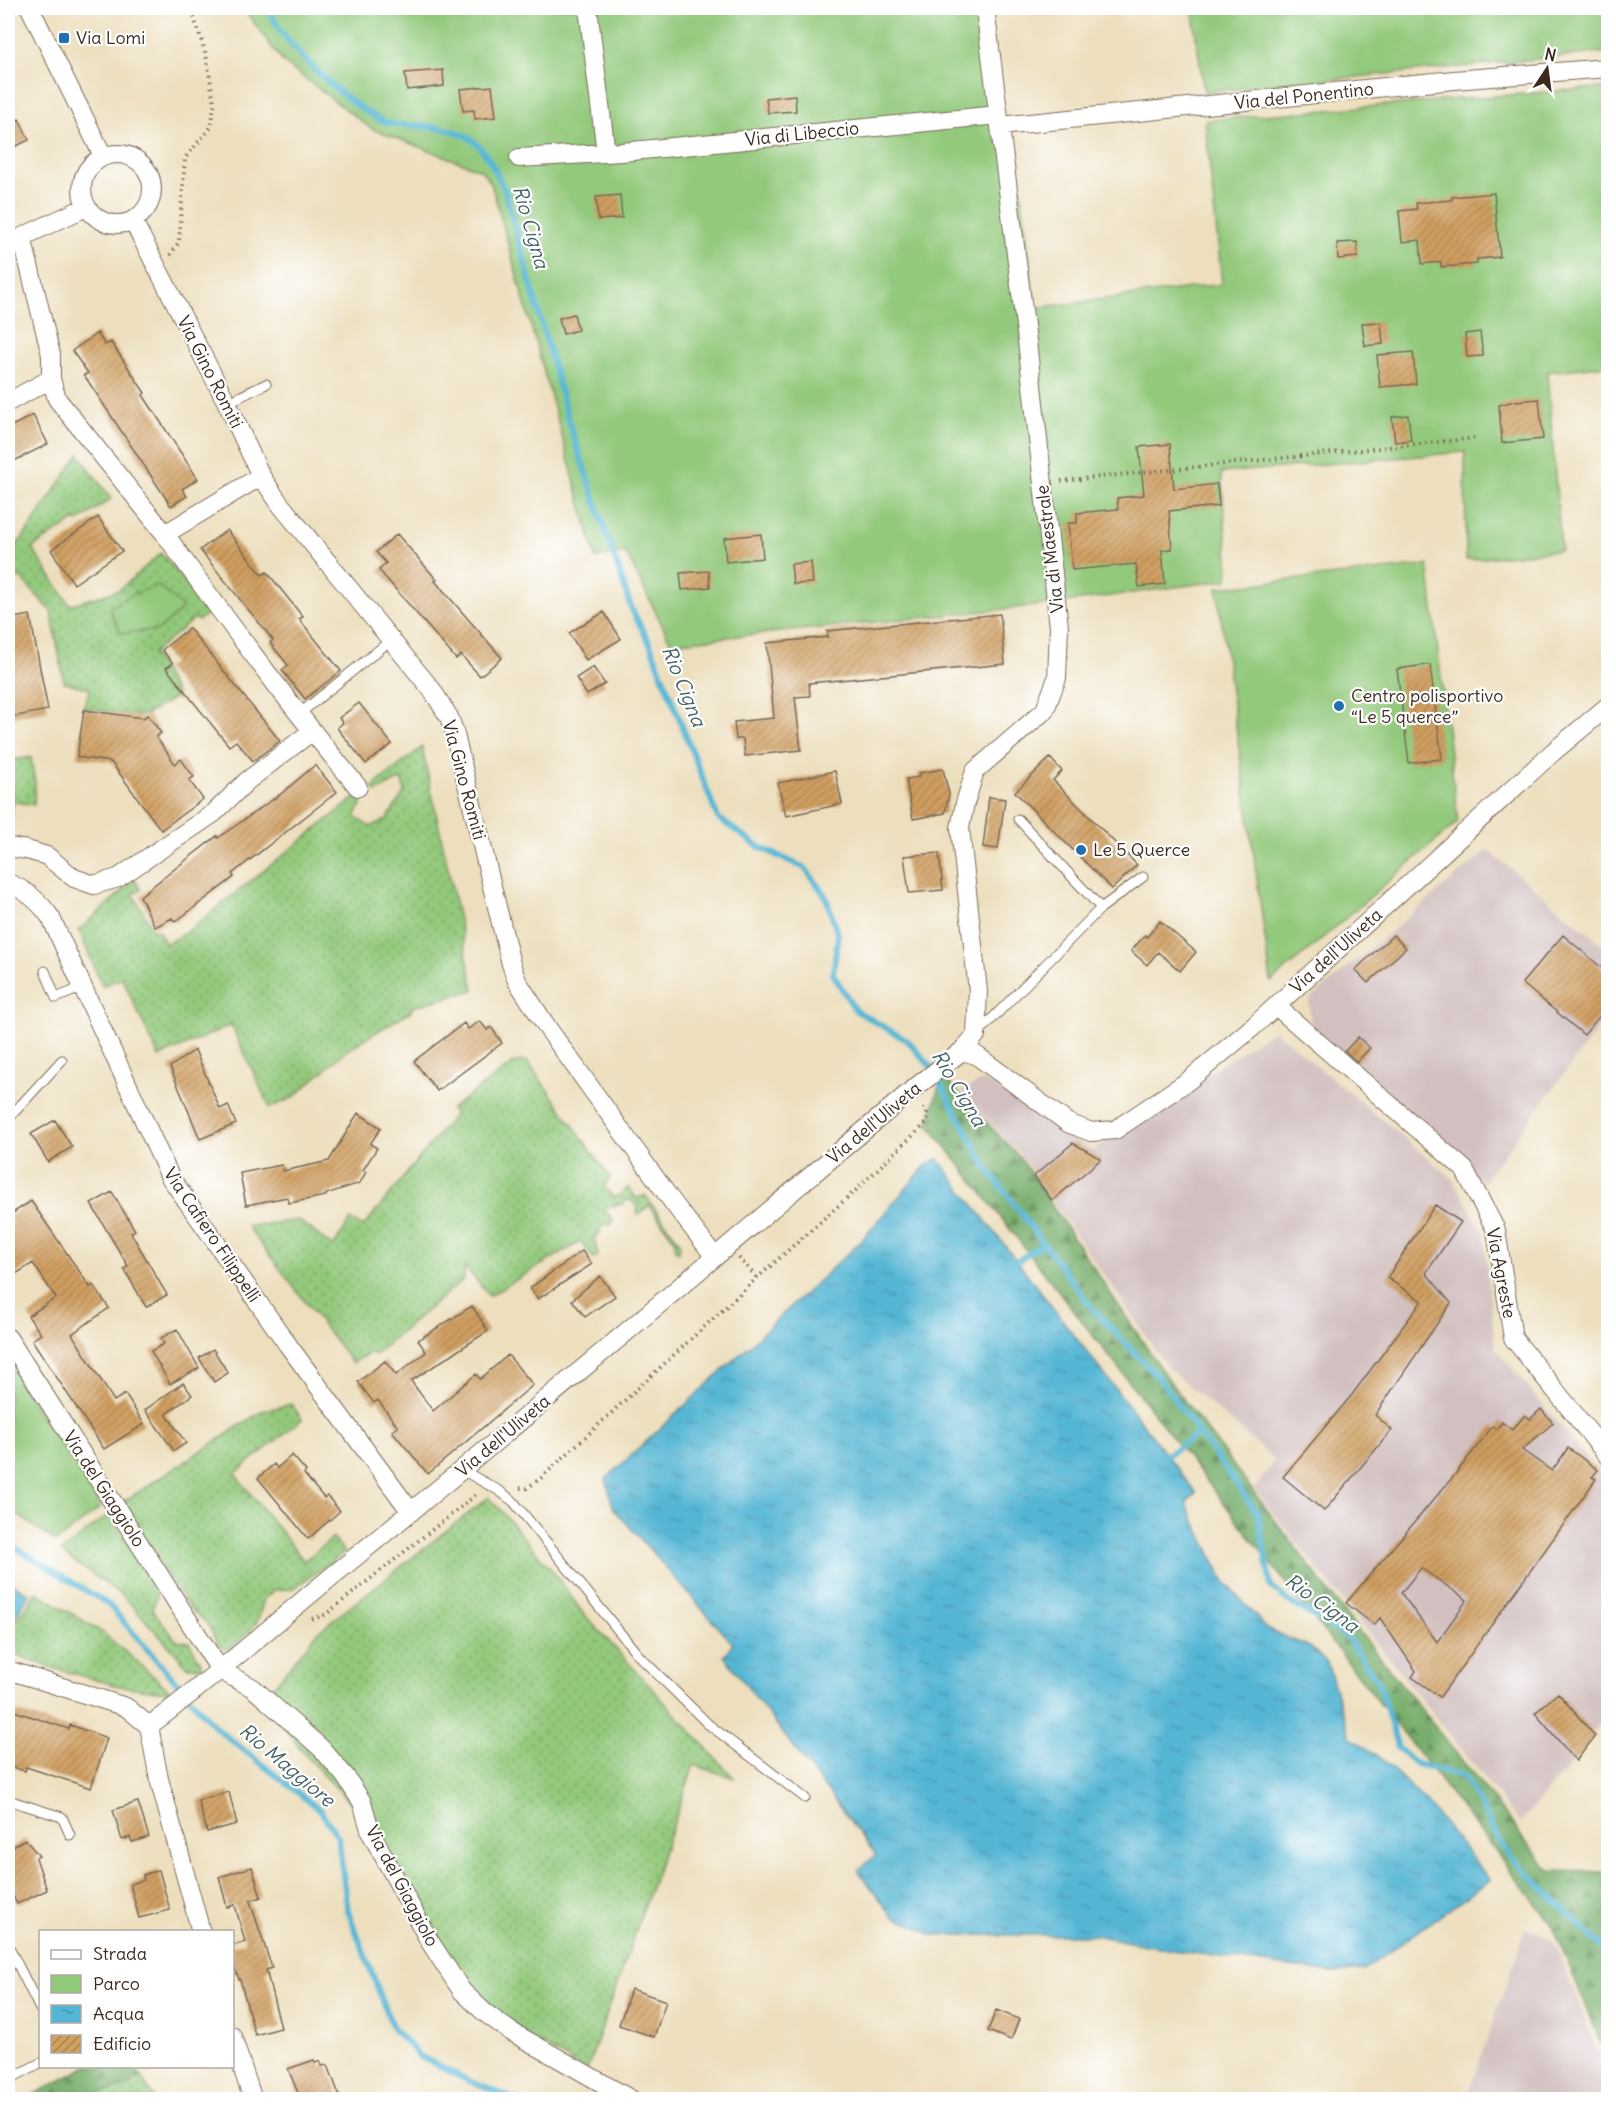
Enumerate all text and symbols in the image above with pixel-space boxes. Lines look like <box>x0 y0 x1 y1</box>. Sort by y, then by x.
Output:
place label: Via Lomi <box>76 26 145 49</box>
marker: Via Lomi <box>57 31 71 45</box>
north arrow <box>1517 39 1577 99</box>
text: N <box>1543 43 1558 65</box>
street label: Via del Ponentino <box>1233 77 1375 114</box>
street label: Via di Libeccio <box>744 116 860 151</box>
water label: Rio Cigna <box>508 183 556 273</box>
street label: Via Gino Romiti <box>172 312 249 432</box>
street label: Via di Maestrale <box>1030 484 1069 614</box>
water label: Rio Cigna <box>657 642 713 731</box>
place label: Centro polisportivo “Le 5 querce” <box>1351 684 1503 728</box>
marker: Centro polisportivo “Le 5 querce” <box>1332 699 1346 713</box>
street label: Via Gino Romiti <box>437 717 492 842</box>
place label: Le 5 Querce <box>1093 838 1190 861</box>
marker: Le 5 Querce <box>1074 843 1088 857</box>
street label: Via dell'Uliveta <box>1285 903 1387 998</box>
water label: Rio Cigna <box>927 1045 993 1132</box>
street label: Via dell'Uliveta <box>822 1076 926 1169</box>
street label: Via Cafiero Filippelli <box>159 1163 266 1306</box>
street label: Via Agreste <box>1481 1226 1522 1320</box>
street label: Via dell'Uliveta <box>451 1389 555 1482</box>
street label: Via del Giaggiolo <box>58 1426 151 1551</box>
water label: Rio Cigna <box>1281 1568 1365 1639</box>
water label: Rio Maggiore <box>234 1717 341 1813</box>
street label: Via del Giaggiolo <box>361 1821 444 1950</box>
legend <box>39 1930 234 2068</box>
text: Strada <box>93 1942 147 1965</box>
text: Parco <box>93 1972 140 1995</box>
text: Acqua <box>93 2002 144 2025</box>
text: Edificio <box>93 2032 151 2055</box>

